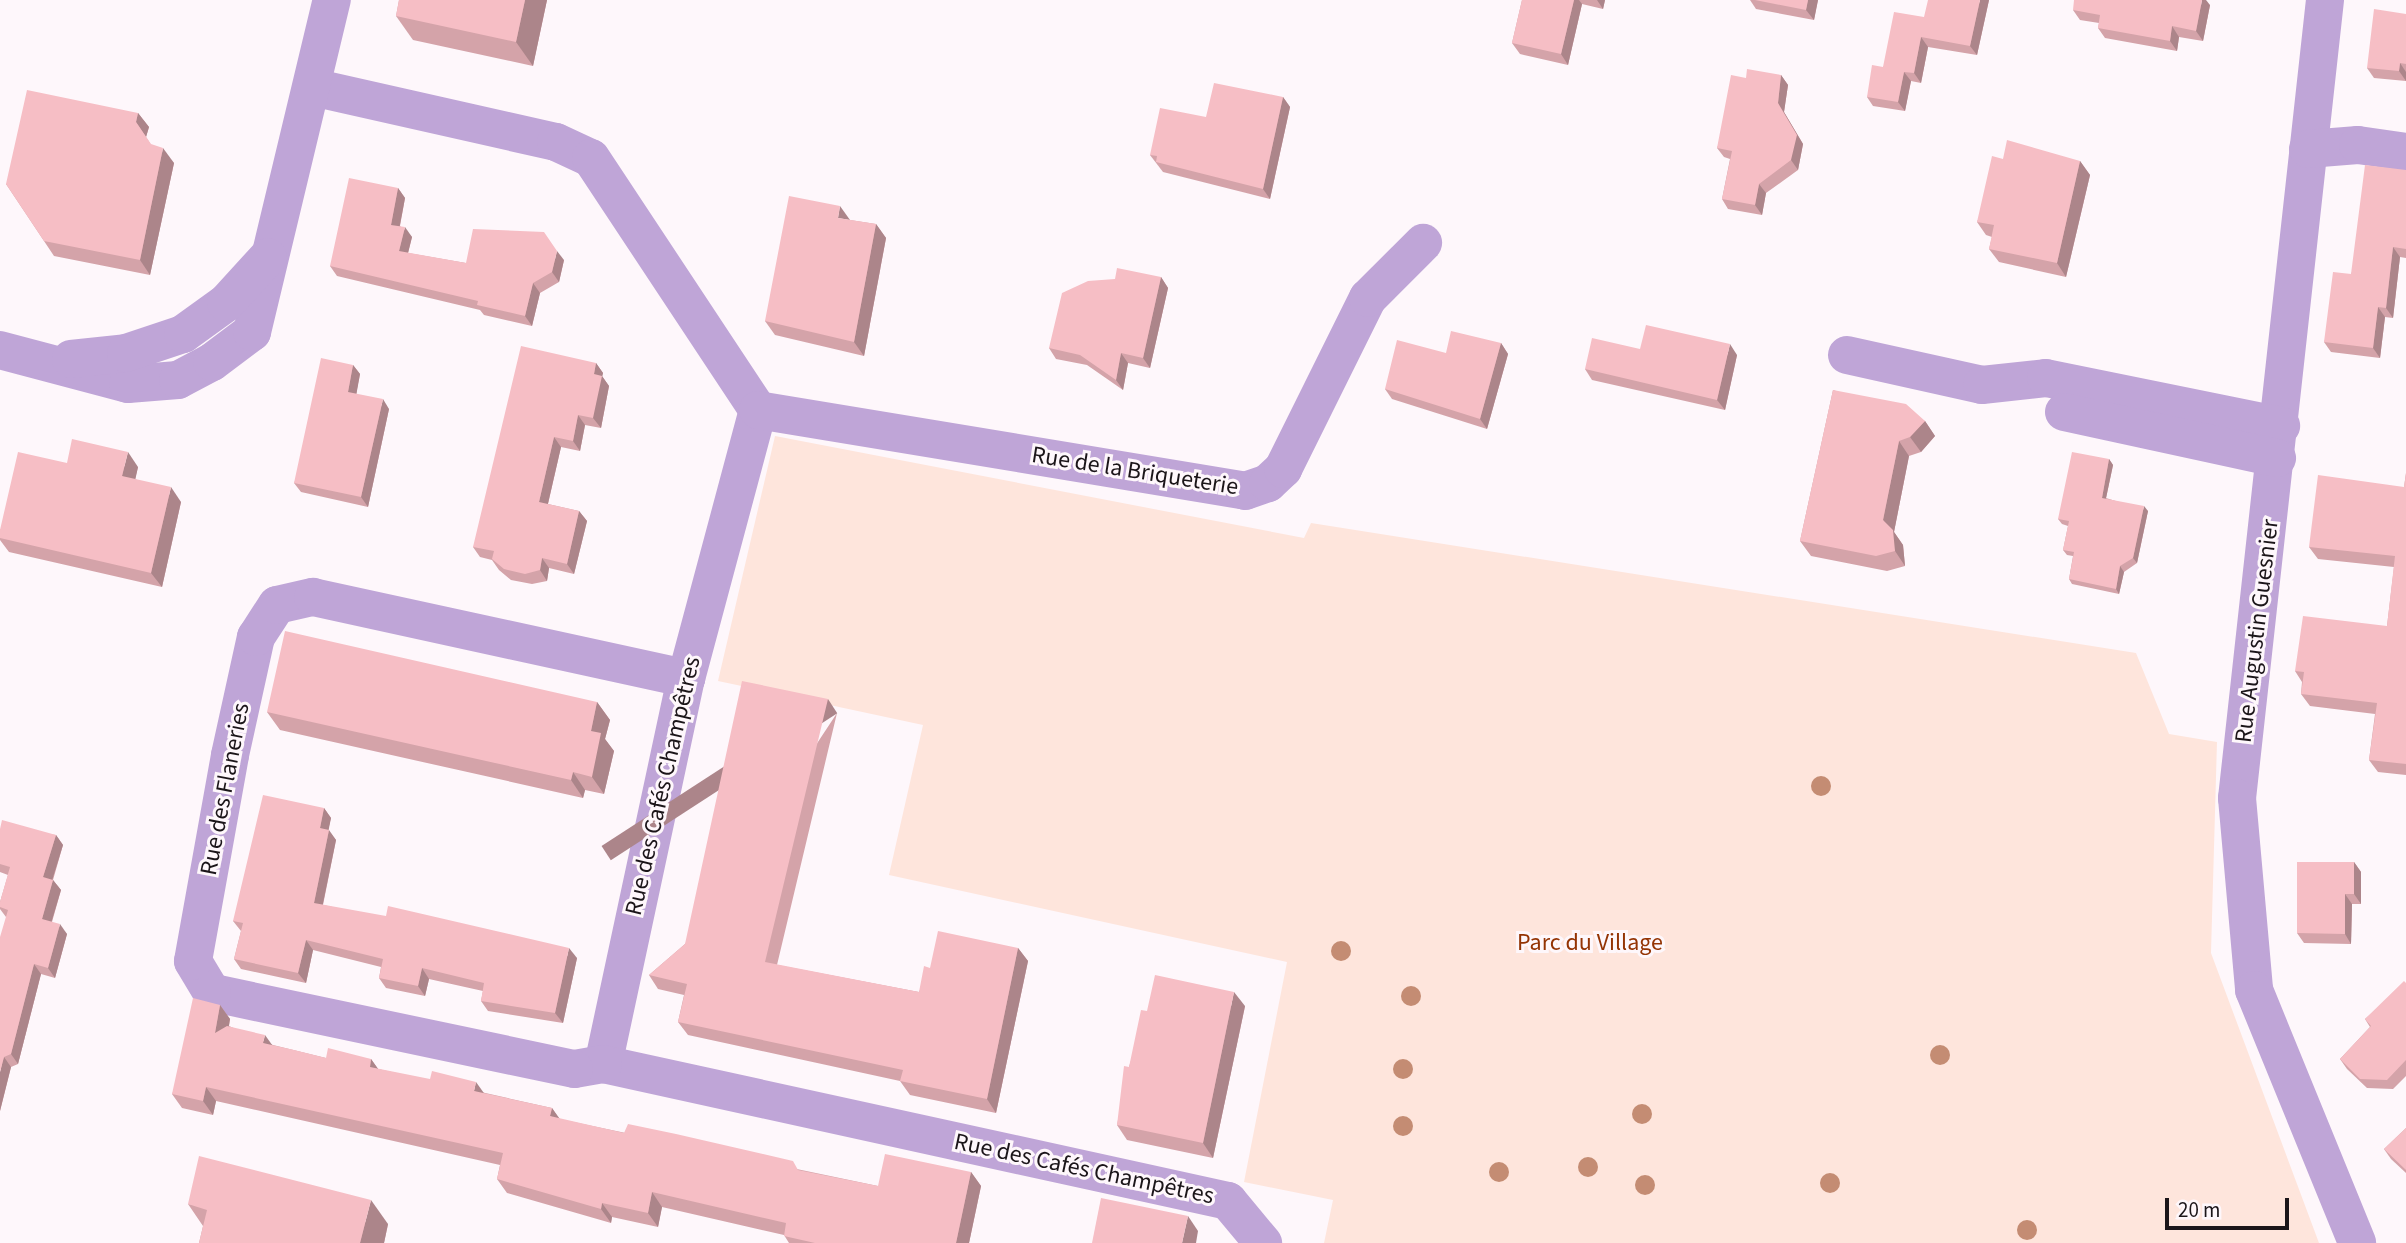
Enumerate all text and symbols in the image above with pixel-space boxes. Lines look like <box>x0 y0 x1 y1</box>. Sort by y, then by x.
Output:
street label: Rue de la Briqueterie <box>1030 440 1240 502</box>
street label: Rue Augustin Guesnier <box>2229 518 2285 744</box>
street label: Rue des Cafés Champêtres <box>619 654 707 918</box>
street label: Rue des Flaneries <box>194 700 256 878</box>
park label: Parc du Village <box>1517 929 1663 957</box>
street label: Rue des Cafés Champêtres <box>952 1127 1216 1211</box>
scale bar <box>2168 1184 2292 1228</box>
text: 20 m <box>2178 1195 2220 1225</box>

